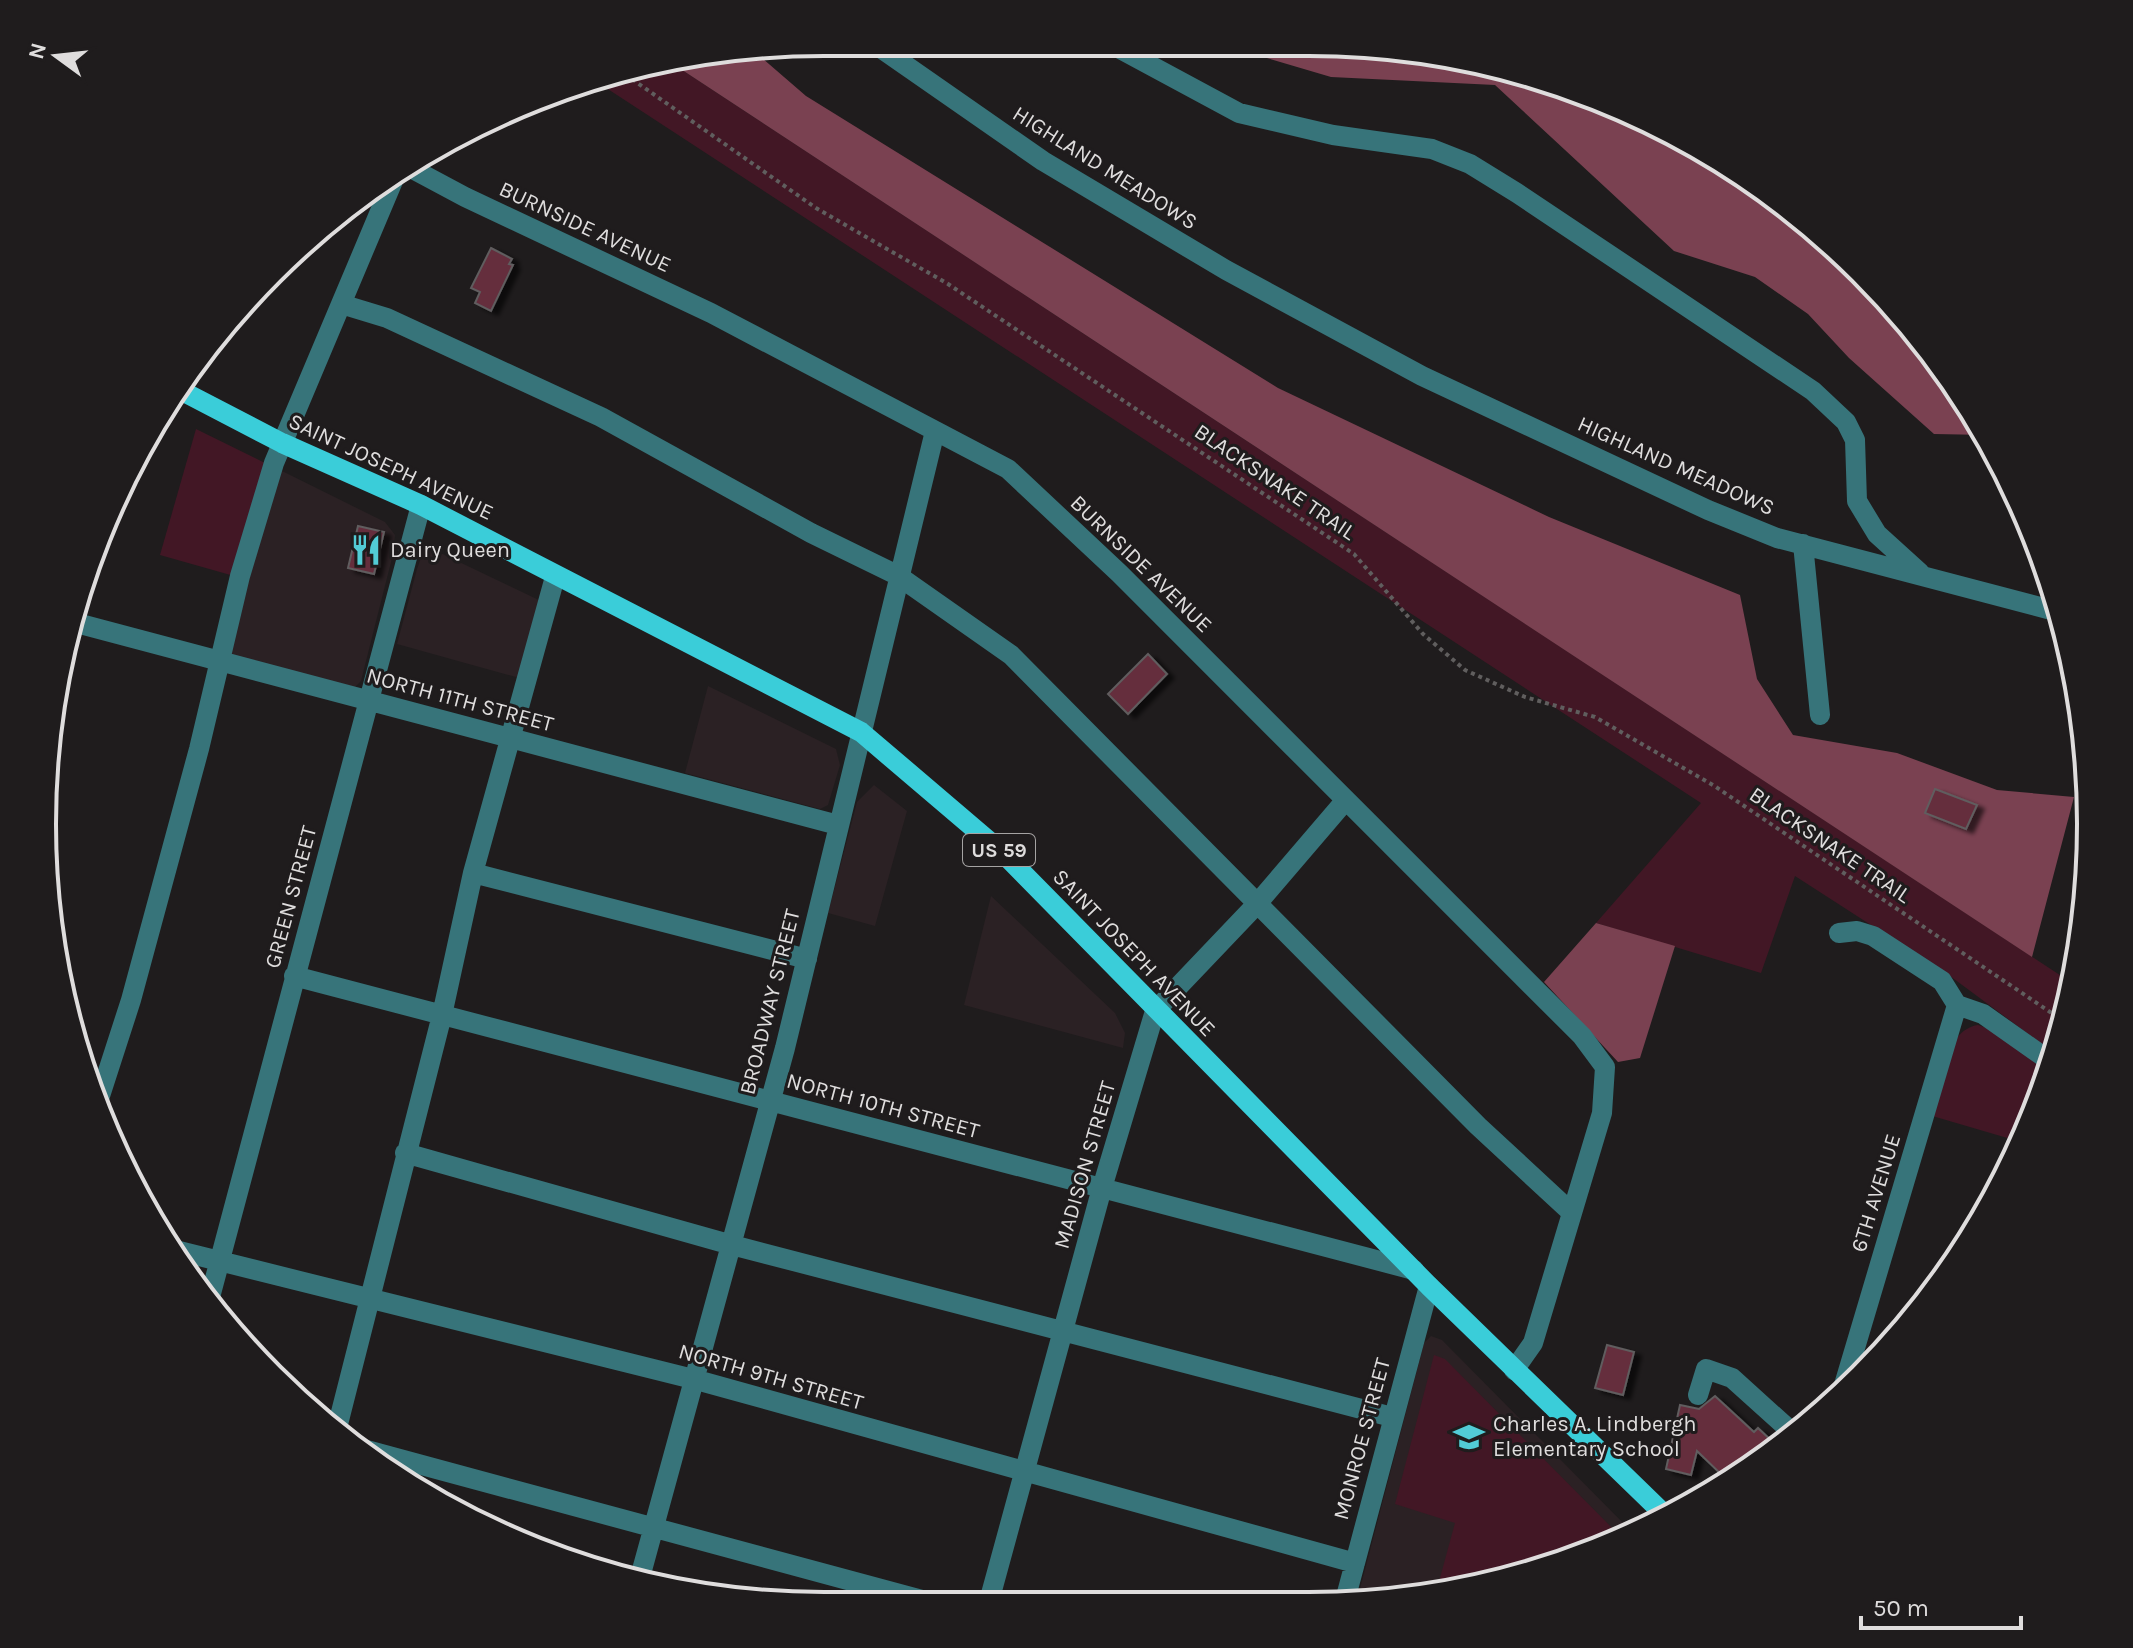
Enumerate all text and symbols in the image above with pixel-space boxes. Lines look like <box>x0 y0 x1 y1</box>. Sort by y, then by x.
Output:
north arrow <box>16 16 96 96</box>
text: N <box>23 40 52 62</box>
street label: HIGHLAND MEADOWS <box>1008 101 1202 235</box>
street label: BURNSIDE AVENUE <box>495 176 675 278</box>
street label: SAINT JOSEPH AVENUE <box>285 408 497 526</box>
street label: HIGHLAND MEADOWS <box>1574 411 1778 521</box>
street label: BLACKSNAKE TRAIL <box>1189 418 1361 546</box>
street label: BURNSIDE AVENUE <box>1065 490 1217 638</box>
restaurant icon: Dairy Queen <box>349 533 383 567</box>
place label: Dairy Queen <box>390 537 510 563</box>
street label: NORTH 11TH STREET <box>364 663 556 737</box>
street label: BLACKSNAKE TRAIL <box>1744 781 1916 909</box>
street label: GREEN STREET <box>260 823 322 971</box>
road number: US 59 <box>963 834 1035 866</box>
street label: SAINT JOSEPH AVENUE <box>1047 864 1221 1042</box>
street label: BROADWAY STREET <box>734 907 806 1097</box>
street label: NORTH 10TH STREET <box>784 1068 982 1144</box>
street label: MADISON STREET <box>1049 1078 1121 1252</box>
street label: 6TH AVENUE <box>1846 1131 1906 1255</box>
street label: NORTH 9TH STREET <box>676 1338 866 1416</box>
street label: MONROE STREET <box>1328 1355 1396 1523</box>
place label: Charles A. Lindbergh Elementary School <box>1493 1411 1697 1462</box>
school or university icon: Charles A. Lindbergh Elementary School <box>1452 1420 1486 1454</box>
scale bar <box>1861 1580 2021 1630</box>
text: 50 m <box>1873 1594 1929 1622</box>

